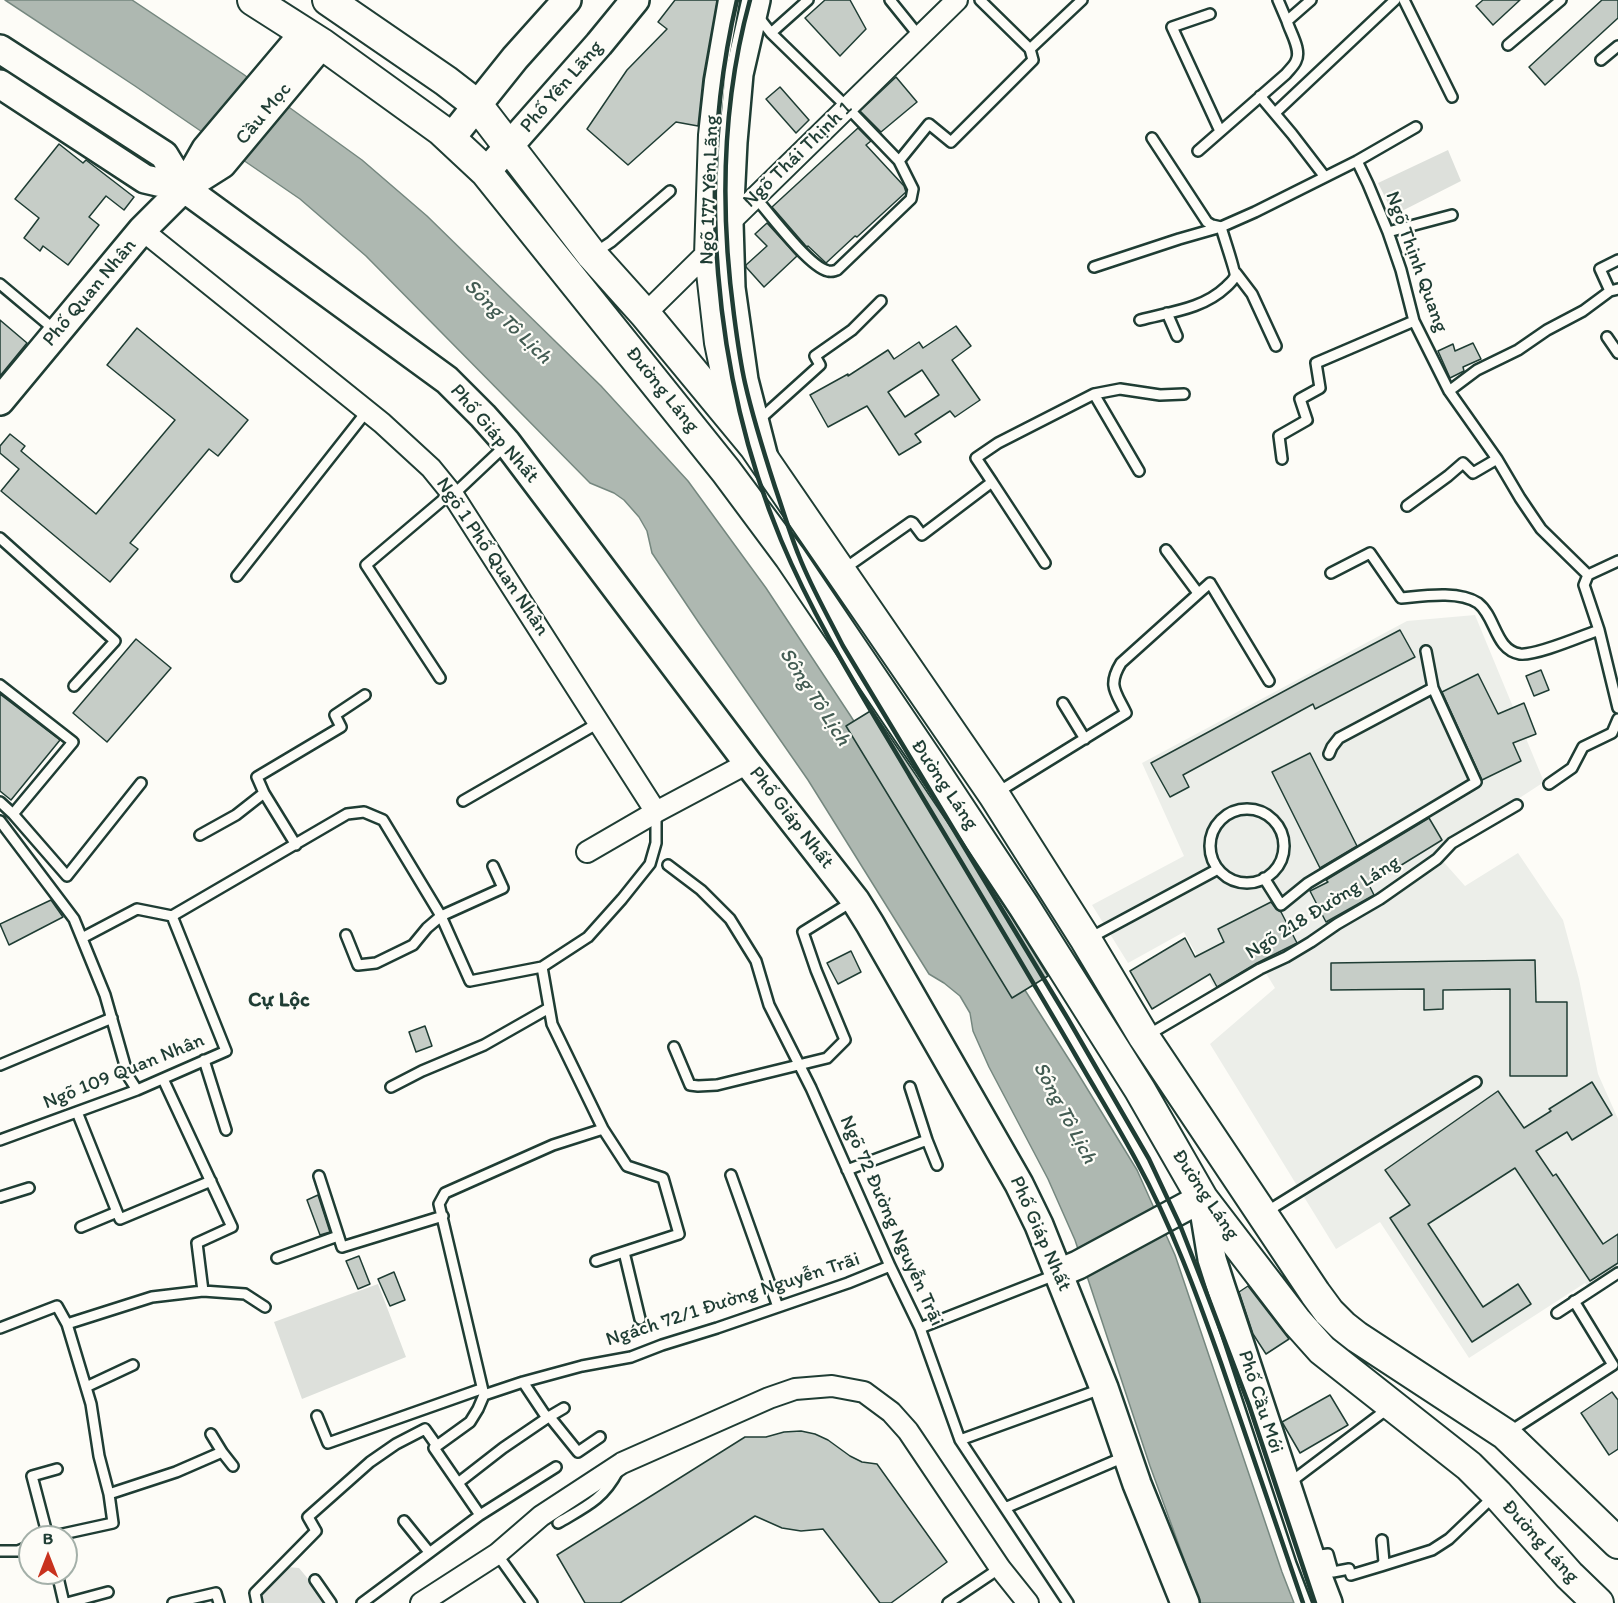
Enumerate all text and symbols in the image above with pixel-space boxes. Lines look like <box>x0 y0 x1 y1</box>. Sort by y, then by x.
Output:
street label: Phố Yên Lãng <box>515 36 609 138</box>
street label: Cầu Mọc <box>231 78 297 150</box>
street label: Ngõ Thái Thịnh 1 <box>738 97 858 213</box>
street label: Ngõ 177 Yên Lãng <box>695 115 725 265</box>
street label: Ngõ Thịnh Quang <box>1379 188 1453 336</box>
street label: Phố Quan Nhân <box>38 234 142 352</box>
water label: Sông Tô Lịch <box>458 274 556 370</box>
street label: Đường Láng <box>620 342 704 438</box>
street label: Phố Giáp Nhất <box>444 380 544 488</box>
street label: Ngõ 1 Phố Quan Nhân <box>430 473 554 641</box>
water label: Sông Tô Lịch <box>773 643 855 751</box>
street label: Đường Láng <box>905 735 983 835</box>
street label: Phố Giáp Nhất <box>744 762 838 874</box>
street label: Ngõ 218 Đường Láng <box>1241 851 1405 965</box>
district label: Cự Lộc <box>248 988 310 1014</box>
street label: Ngõ 109 Quan Nhân <box>40 1029 208 1115</box>
water label: Sông Tô Lịch <box>1027 1058 1101 1168</box>
street label: Ngõ 72 Đường Nguyễn Trãi <box>834 1112 948 1330</box>
street label: Đường Láng <box>1166 1145 1244 1245</box>
street label: Phố Giáp Nhất <box>1004 1173 1076 1295</box>
street label: Ngách 72/1 Đường Nguyễn Trãi <box>603 1248 863 1352</box>
street label: Phố Cầu Mới <box>1232 1347 1288 1457</box>
street label: Đường Láng <box>1496 1495 1584 1589</box>
north arrow <box>18 1525 78 1585</box>
text: B <box>43 1529 53 1548</box>

